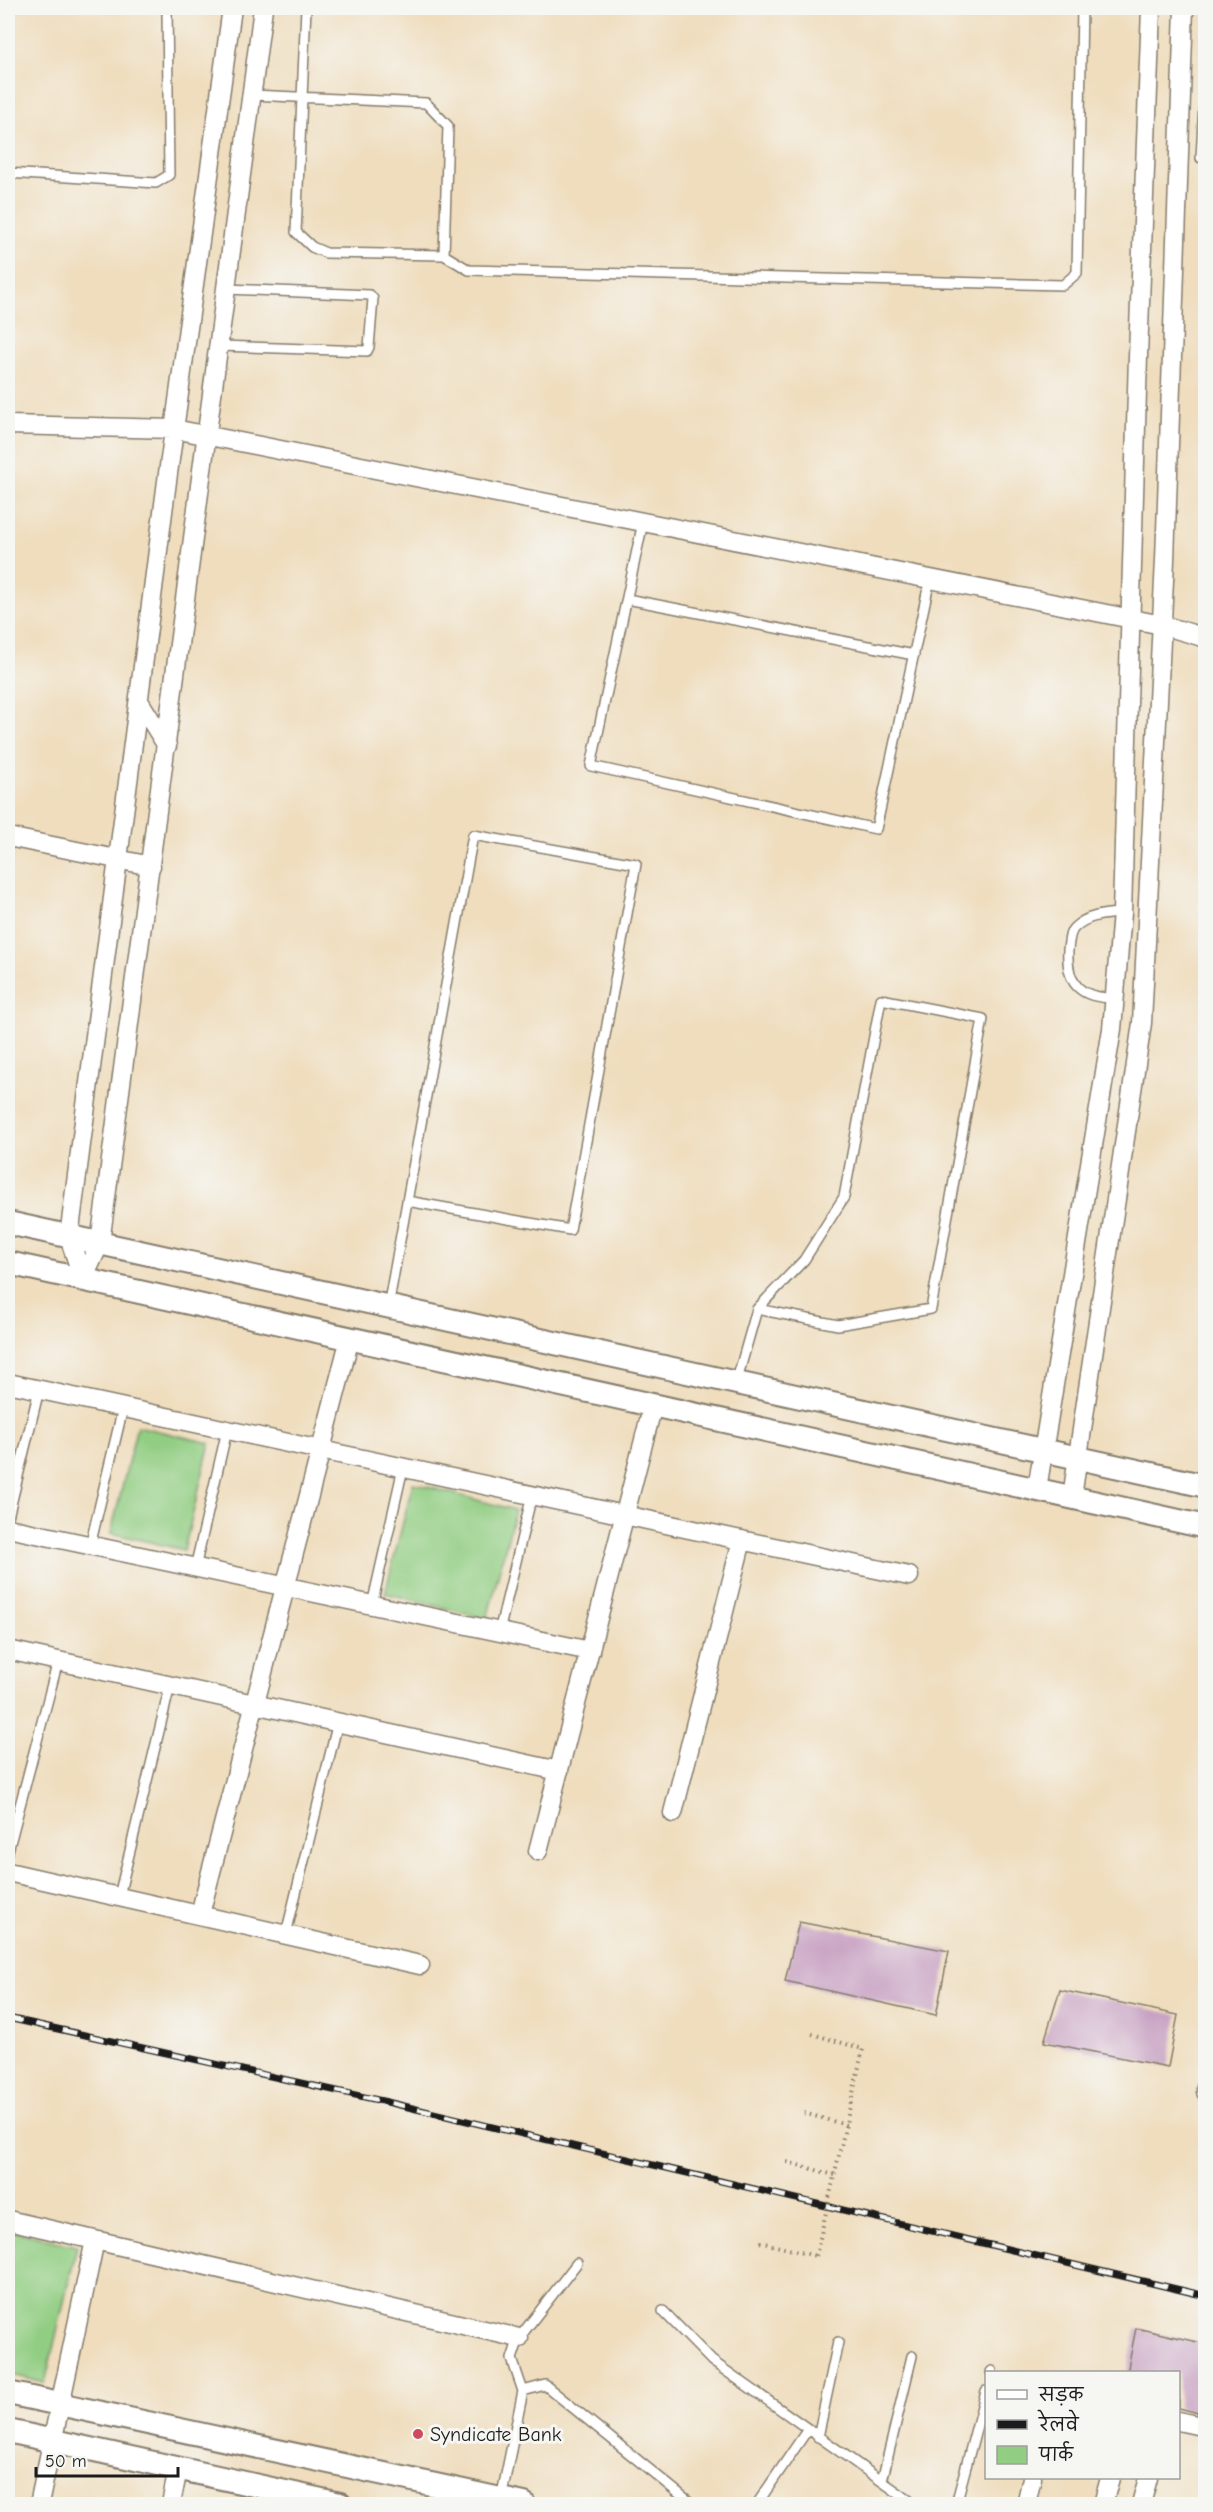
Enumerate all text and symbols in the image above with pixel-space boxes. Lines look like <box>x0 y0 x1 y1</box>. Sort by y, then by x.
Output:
legend <box>985 2371 1180 2479</box>
text: सड़क <box>1038 2385 1084 2406</box>
text: रेलवे <box>1037 2409 1080 2436</box>
place label: Syndicate Bank <box>430 2423 562 2446</box>
marker: Syndicate Bank <box>411 2427 425 2441</box>
scale bar <box>36 2440 178 2478</box>
text: पार्क <box>1038 2441 1074 2466</box>
text: 50 m <box>45 2451 87 2472</box>

